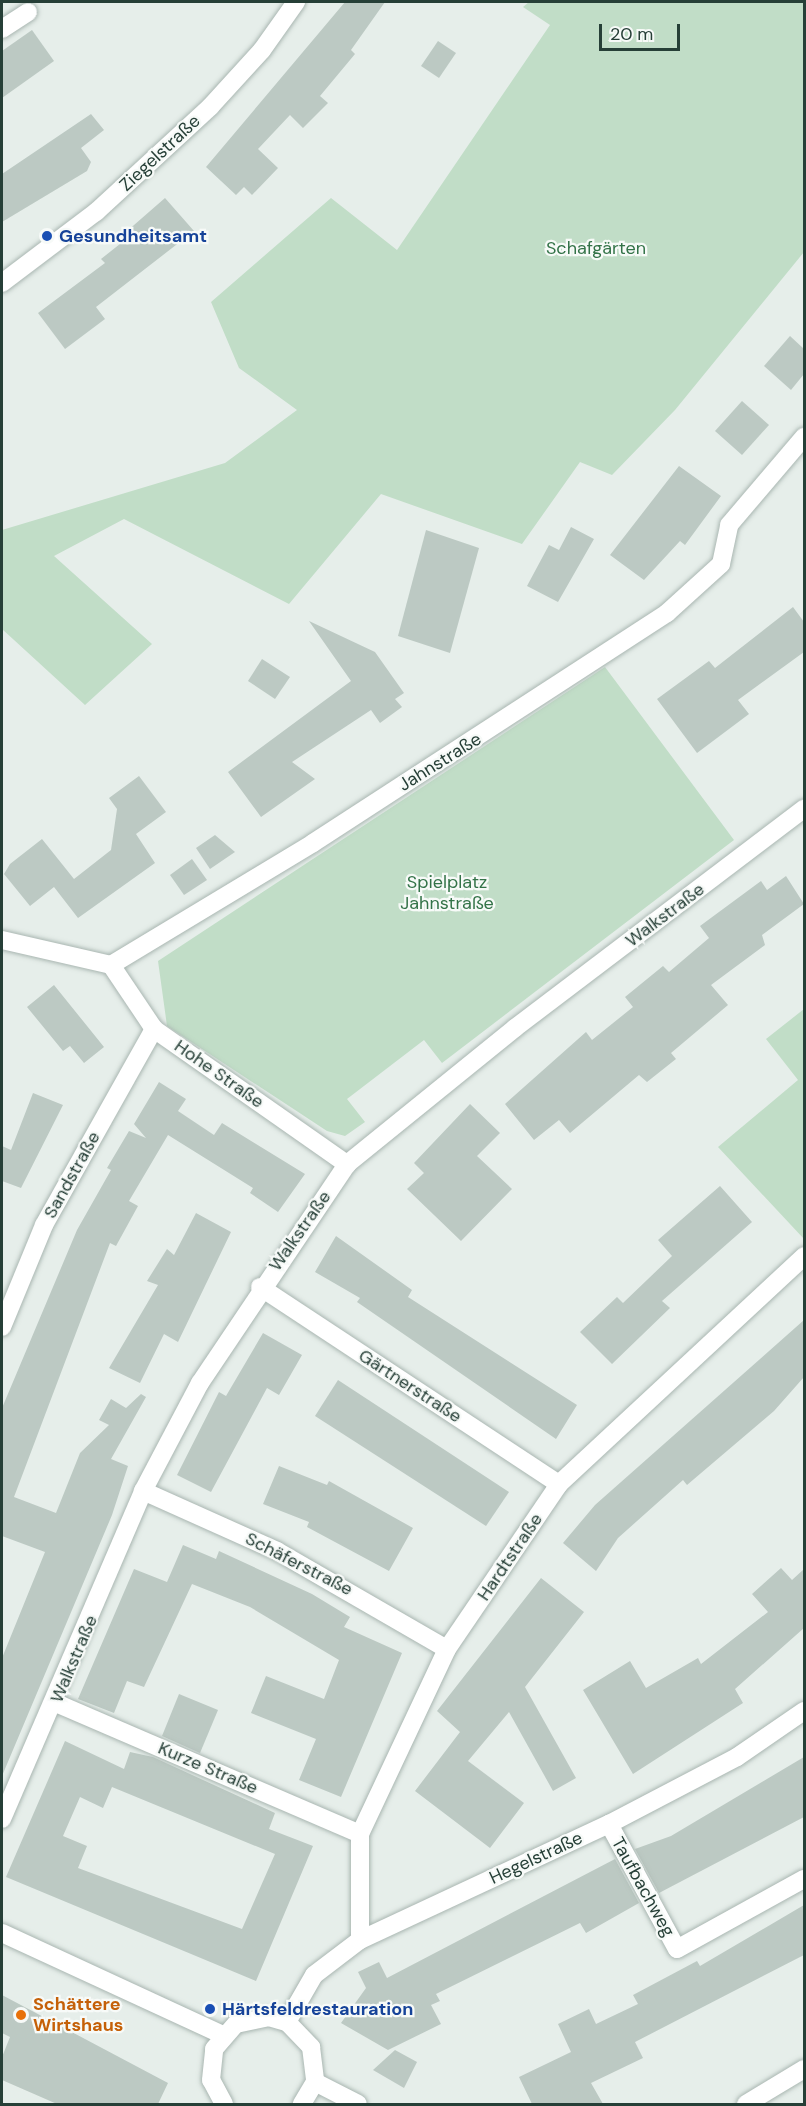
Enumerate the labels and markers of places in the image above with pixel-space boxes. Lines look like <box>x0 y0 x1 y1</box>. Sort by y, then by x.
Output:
place label: Gesundheitsamt <box>59 225 207 247</box>
marker: Gesundheitsamt <box>40 229 54 243</box>
place label: Schättere Wirtshaus <box>33 1994 123 2036</box>
place label: Härtsfeldrestauration <box>222 1998 413 2020</box>
marker: Härtsfeldrestauration <box>203 2002 217 2016</box>
marker: Schättere Wirtshaus <box>14 2008 28 2022</box>

